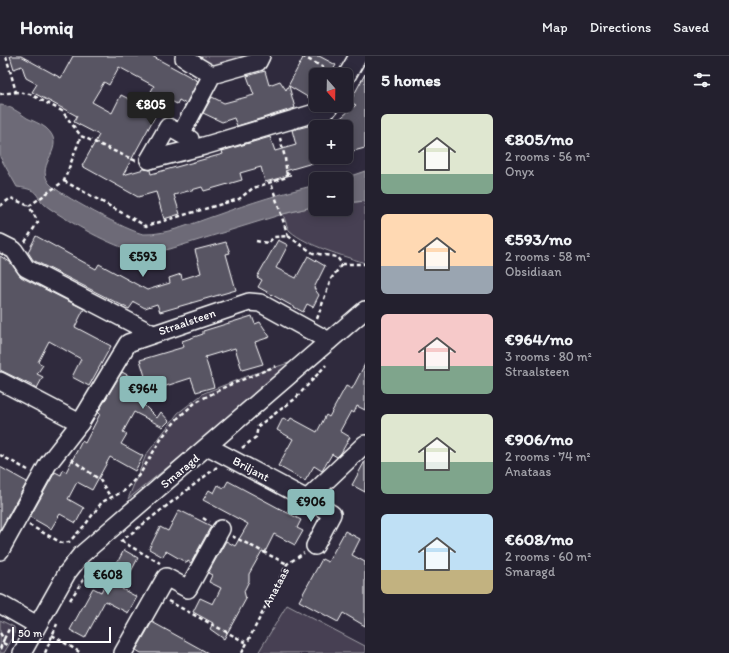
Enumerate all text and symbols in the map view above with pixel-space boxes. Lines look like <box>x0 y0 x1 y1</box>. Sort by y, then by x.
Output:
text: Homiq <box>20 16 73 39</box>
text: Map <box>542 19 568 36</box>
text: Directions <box>590 19 651 36</box>
text: Saved <box>673 19 709 36</box>
north arrow <box>309 68 353 112</box>
map controls <box>309 68 353 216</box>
icon: filters <box>691 69 713 91</box>
text: 5 homes <box>381 70 441 90</box>
pin: €805 <box>127 92 175 126</box>
text: €805 <box>136 97 166 112</box>
button: + <box>309 120 353 164</box>
text: €805/mo <box>505 129 574 149</box>
icon: home <box>413 130 461 178</box>
text: 2 rooms · 56 m² <box>505 149 590 164</box>
text: Onyx <box>505 164 534 179</box>
button: − <box>309 172 353 216</box>
text: €593/mo <box>505 229 572 249</box>
icon: home <box>413 230 461 278</box>
pin: €593 <box>119 244 167 278</box>
text: €593 <box>129 249 157 264</box>
text: 2 rooms · 58 m² <box>505 249 590 264</box>
text: Obsidiaan <box>505 264 562 279</box>
street label: Straalsteen <box>157 306 218 338</box>
text: €964/mo <box>505 329 573 349</box>
icon: home <box>413 330 461 378</box>
text: 3 rooms · 80 m² <box>505 349 592 364</box>
text: Straalsteen <box>505 364 569 379</box>
pin: €964 <box>119 376 167 410</box>
text: €964 <box>129 381 157 396</box>
text: €906/mo <box>505 429 573 449</box>
icon: home <box>413 430 461 478</box>
text: 2 rooms · 74 m² <box>505 449 591 464</box>
street label: Smaragd <box>158 451 203 491</box>
street label: Briljant <box>230 454 272 485</box>
text: Anataas <box>505 464 551 479</box>
pin: €906 <box>287 489 335 523</box>
text: €906 <box>296 494 326 509</box>
text: €608/mo <box>505 529 574 549</box>
icon: home <box>413 530 461 578</box>
text: 2 rooms · 60 m² <box>505 549 591 564</box>
pin: €608 <box>84 562 132 596</box>
text: Smaragd <box>505 564 555 579</box>
street label: Anataas <box>260 565 292 609</box>
text: €608 <box>93 567 123 582</box>
scale bar <box>12 625 111 644</box>
text: 50 m <box>18 627 42 640</box>

